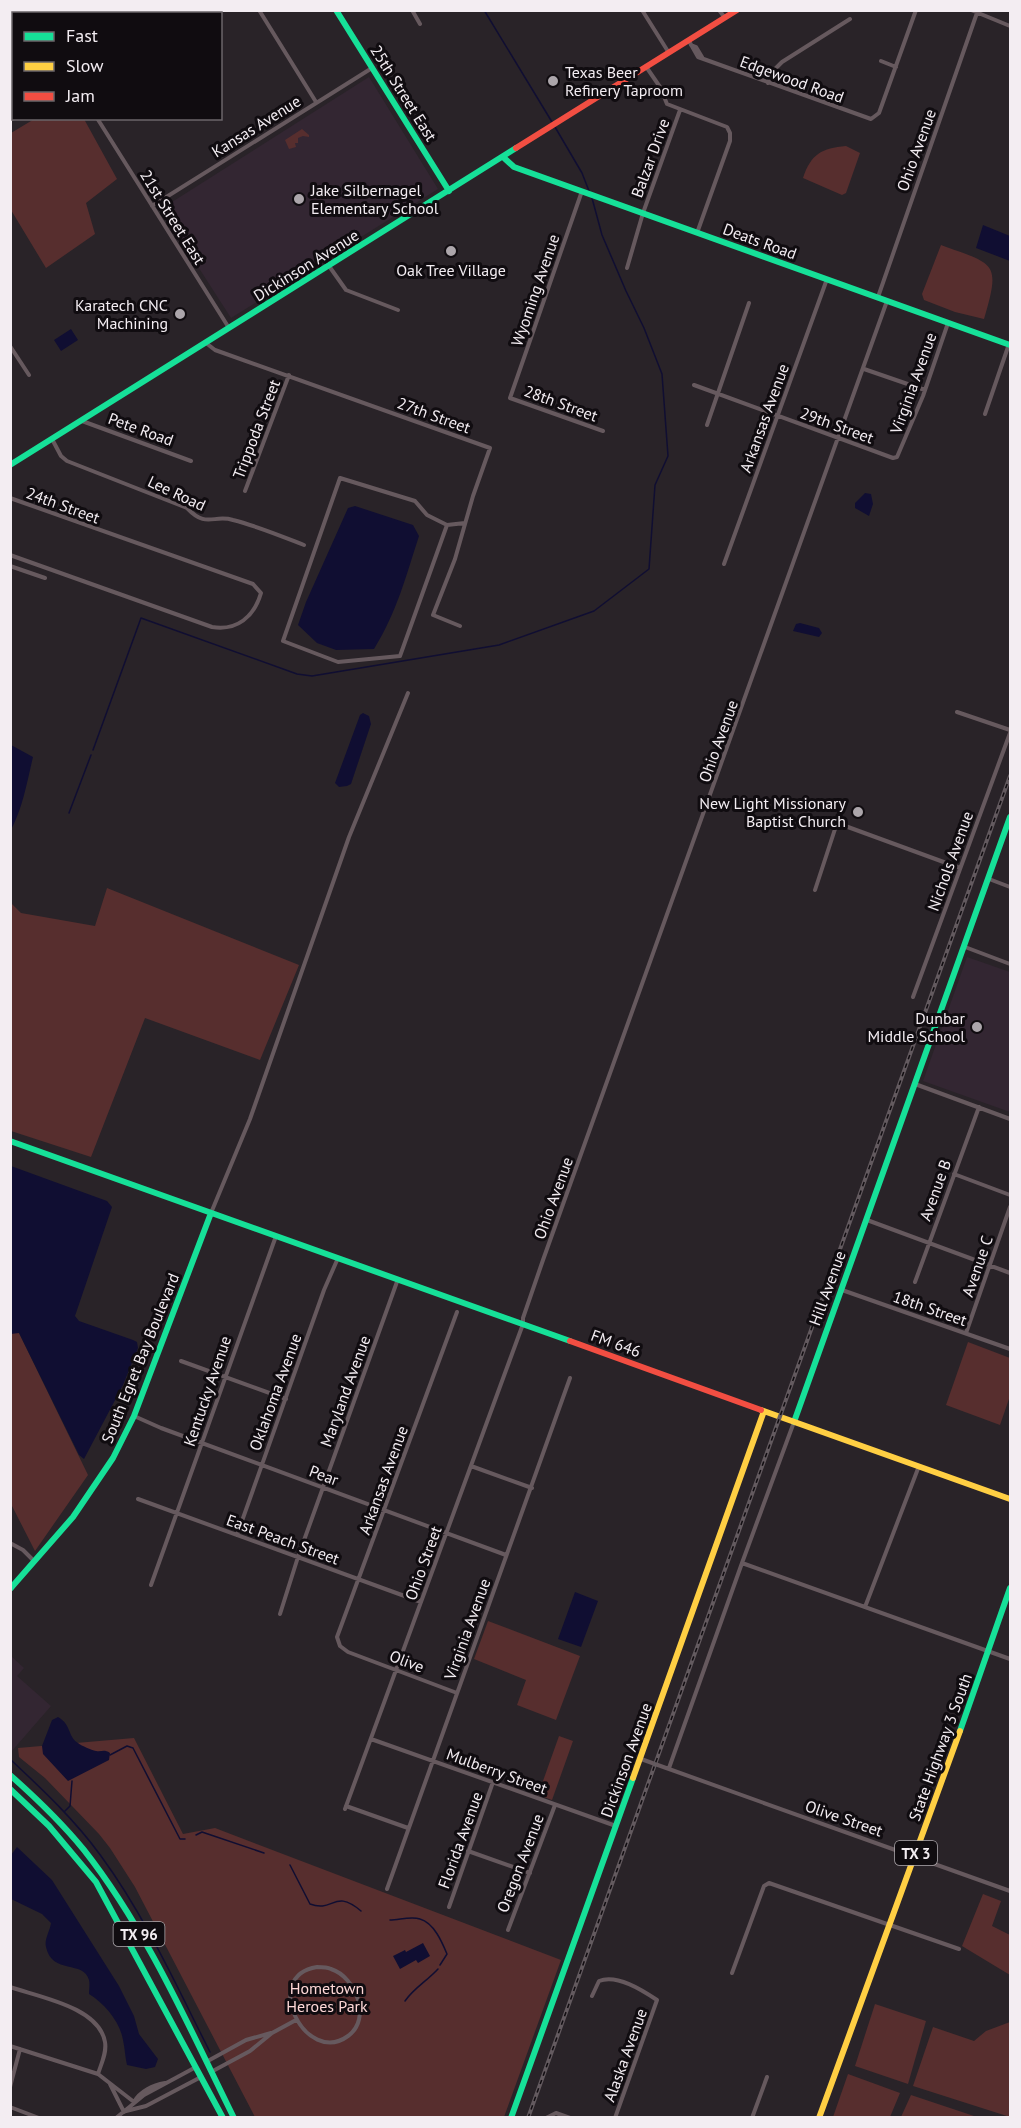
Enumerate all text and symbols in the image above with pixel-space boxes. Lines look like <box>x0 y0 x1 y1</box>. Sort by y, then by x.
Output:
legend <box>12 12 222 120</box>
text: Fast <box>66 24 98 47</box>
street label: 25th Street East <box>366 41 442 145</box>
street label: Edgewood Road <box>737 51 847 107</box>
text: Slow <box>66 54 104 77</box>
place label: Texas Beer Refinery Taproom <box>565 62 683 100</box>
marker: Texas Beer Refinery Taproom <box>546 74 560 88</box>
text: Jam <box>65 84 95 107</box>
street label: Kansas Avenue <box>208 91 304 161</box>
street label: Ohio Avenue <box>892 106 940 194</box>
street label: Balzar Drive <box>626 116 674 200</box>
street label: 21st Street East <box>136 166 210 268</box>
place label: Jake Silbernagel Elementary School <box>310 180 439 218</box>
marker: Jake Silbernagel Elementary School <box>292 192 306 206</box>
street label: Deats Road <box>720 218 800 264</box>
street label: Dickinson Avenue <box>250 225 362 305</box>
street label: Wyoming Avenue <box>506 231 564 349</box>
marker: Oak Tree Village <box>444 244 458 258</box>
place label: Oak Tree Village <box>396 260 506 280</box>
place label: Karatech CNC Machining <box>75 295 168 333</box>
marker: Karatech CNC Machining <box>173 307 187 321</box>
street label: Virginia Avenue <box>885 330 941 437</box>
street label: Arkansas Avenue <box>735 361 793 475</box>
street label: Trippoda Street <box>228 376 284 481</box>
street label: 28th Street <box>522 380 601 426</box>
street label: 27th Street <box>395 393 474 438</box>
street label: 29th Street <box>798 402 877 448</box>
street label: Pete Road <box>106 408 176 450</box>
street label: Lee Road <box>145 471 209 515</box>
street label: 24th Street <box>24 482 103 528</box>
street label: Ohio Avenue <box>694 697 742 785</box>
place label: New Light Missionary Baptist Church <box>699 793 847 831</box>
marker: New Light Missionary Baptist Church <box>851 805 865 819</box>
street label: Nichols Avenue <box>923 808 977 914</box>
place label: Dunbar Middle School <box>867 1008 966 1046</box>
marker: Dunbar Middle School <box>970 1020 984 1034</box>
street label: Ohio Avenue <box>529 1154 577 1242</box>
street label: Avenue B <box>915 1157 955 1223</box>
street label: Avenue C <box>957 1233 997 1299</box>
street label: Hill Avenue <box>804 1248 850 1328</box>
street label: South Egret Bay Boulevard <box>97 1270 183 1446</box>
street label: 18th Street <box>890 1286 970 1330</box>
street label: FM 646 <box>588 1325 644 1361</box>
street label: Oklahoma Avenue <box>245 1331 305 1453</box>
street label: Kentucky Avenue <box>179 1333 235 1449</box>
street label: Maryland Avenue <box>316 1333 374 1449</box>
street label: Arkansas Avenue <box>354 1423 412 1537</box>
street label: Pear <box>307 1460 342 1490</box>
street label: East Peach Street <box>224 1509 343 1569</box>
street label: Ohio Street <box>400 1523 446 1603</box>
street label: Virginia Avenue <box>439 1576 495 1683</box>
street label: Olive <box>387 1645 427 1677</box>
street label: State Highway 3 South <box>904 1670 976 1824</box>
street label: Dickinson Avenue <box>596 1700 656 1820</box>
street label: Mulberry Street <box>444 1744 551 1799</box>
street label: Florida Avenue <box>433 1789 487 1891</box>
street label: Olive Street <box>803 1795 886 1841</box>
street label: Oregon Avenue <box>492 1811 548 1915</box>
road number: TX 3 <box>895 1841 937 1865</box>
road number: TX 96 <box>114 1922 164 1946</box>
park label: Hometown Heroes Park <box>286 1978 368 2016</box>
street label: Alaska Avenue <box>599 2006 651 2104</box>

